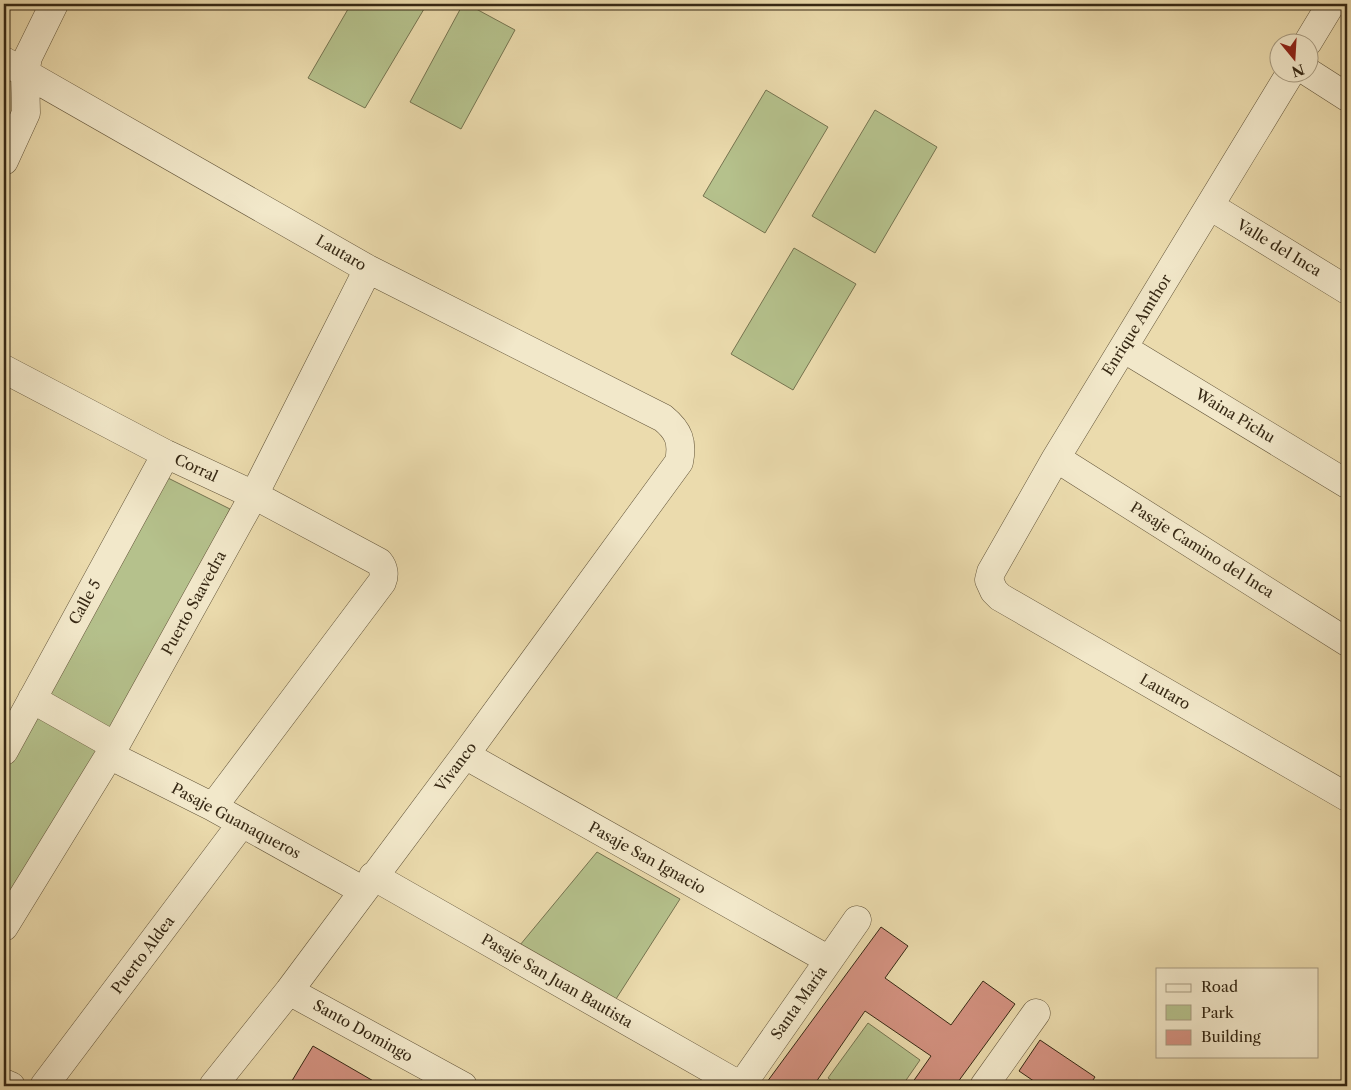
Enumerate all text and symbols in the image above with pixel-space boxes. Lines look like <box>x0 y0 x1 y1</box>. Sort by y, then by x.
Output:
north arrow <box>1268 32 1318 82</box>
text: N <box>1289 60 1307 81</box>
street label: Valle del Inca <box>1233 214 1325 280</box>
street label: Lautaro <box>312 230 370 275</box>
street label: Enrique Amthor <box>1098 270 1176 379</box>
street label: Waina Pichu <box>1191 384 1279 447</box>
street label: Corral <box>171 449 221 486</box>
street label: Pasaje Camino del Inca <box>1127 498 1278 602</box>
street label: Puerto Saavedra <box>157 547 230 658</box>
street label: Calle 5 <box>64 576 105 628</box>
street label: Lautaro <box>1136 669 1194 714</box>
street label: Vivanco <box>430 738 480 796</box>
street label: Pasaje Guanaqueros <box>168 778 304 863</box>
street label: Pasaje San Ignacio <box>585 817 709 898</box>
street label: Puerto Aldea <box>107 912 178 997</box>
street label: Pasaje San Juan Bautista <box>478 929 636 1032</box>
street label: Santa María <box>766 962 831 1043</box>
legend <box>1156 968 1318 1058</box>
text: Road <box>1201 977 1238 996</box>
street label: Santo Domingo <box>310 995 416 1066</box>
text: Park <box>1201 1003 1235 1022</box>
text: Building <box>1201 1027 1261 1046</box>

